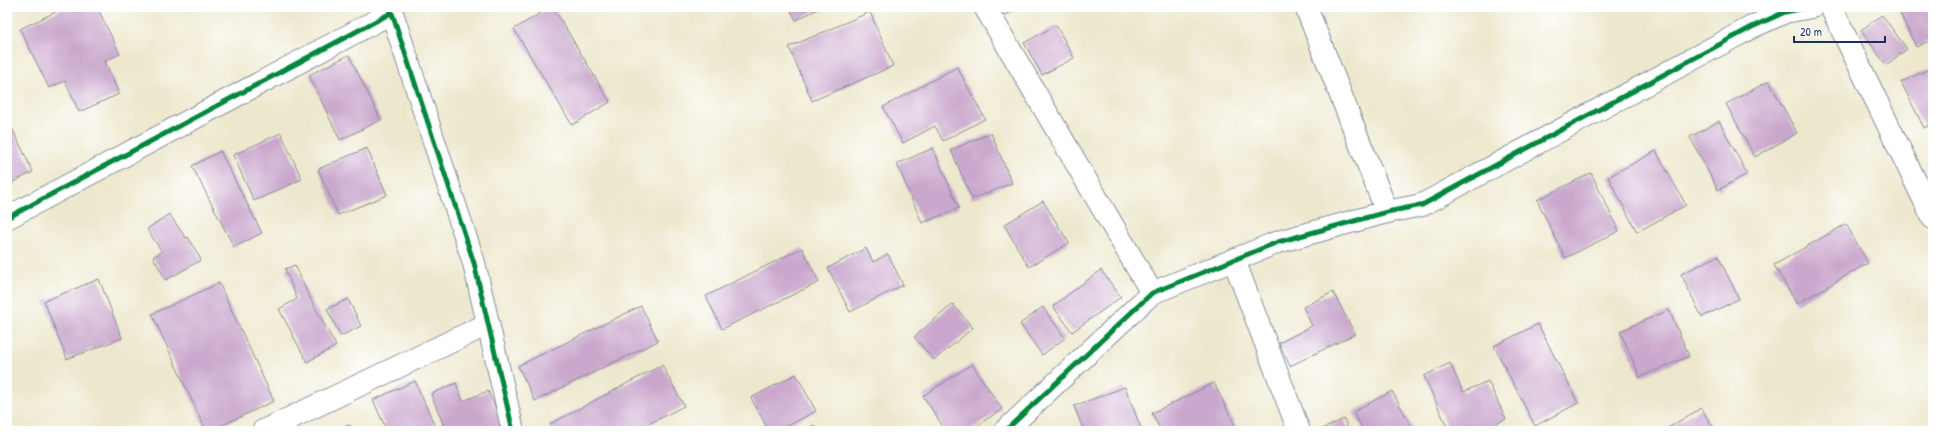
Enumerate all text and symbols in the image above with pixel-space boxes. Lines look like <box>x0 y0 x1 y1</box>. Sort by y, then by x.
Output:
scale bar <box>1794 18 1885 44</box>
text: 20 m <box>1800 23 1822 40</box>

